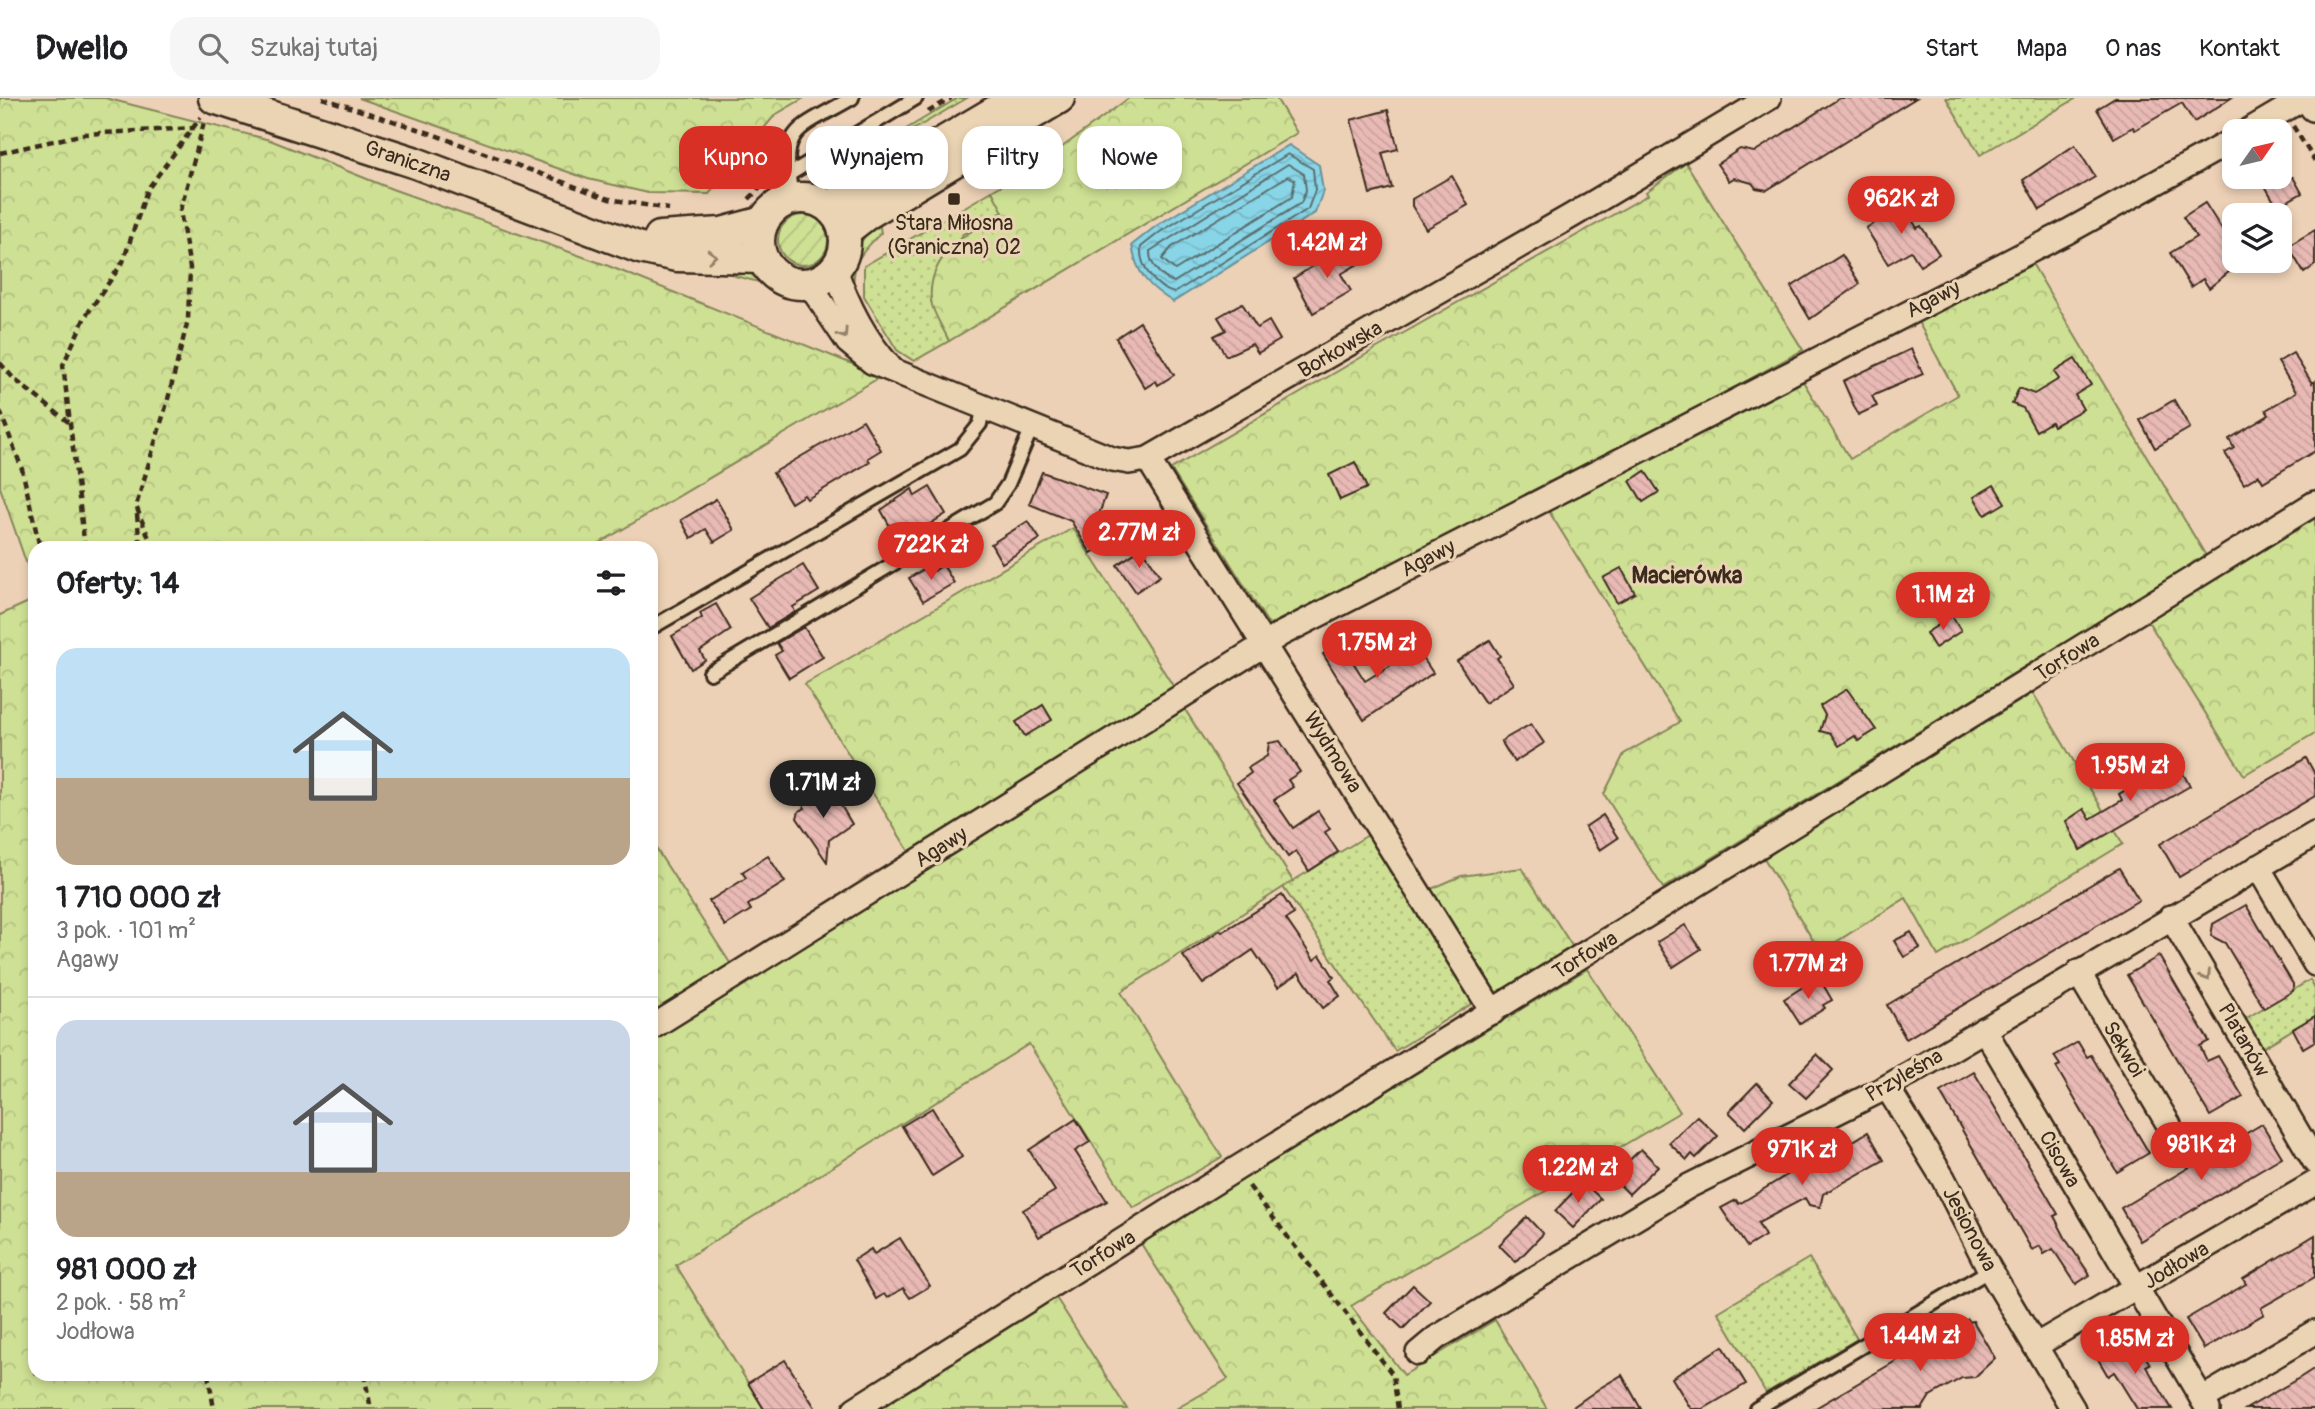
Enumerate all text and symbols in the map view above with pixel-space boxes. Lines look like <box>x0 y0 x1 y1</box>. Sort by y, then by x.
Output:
search box <box>170 17 660 80</box>
text: Dwello <box>35 28 128 69</box>
icon: search <box>194 29 232 67</box>
text: Szukaj tutaj <box>250 32 378 64</box>
text: Start <box>1925 34 1978 63</box>
text: Mapa <box>2016 34 2067 63</box>
text: O nas <box>2105 34 2161 63</box>
text: Kontakt <box>2199 34 2280 63</box>
north arrow <box>2222 119 2292 189</box>
map controls <box>2222 119 2292 273</box>
chip: Kupno <box>679 126 792 189</box>
chip: Wynajem <box>806 126 948 189</box>
chip: Filtry <box>962 126 1063 189</box>
chip: Nowe <box>1077 126 1182 189</box>
street label: Graniczna <box>361 134 455 189</box>
pin: 962K zł <box>1836 176 1966 236</box>
text: 962K zł <box>1864 184 1938 213</box>
marker: Stara Miłosna (Graniczna) 02 <box>946 191 962 207</box>
button: layers <box>2222 203 2292 273</box>
place label: Stara Miłosna (Graniczna) 02 <box>887 210 1021 261</box>
pin: 1.42M zł <box>1255 220 1399 280</box>
text: 1.42M zł <box>1287 228 1367 257</box>
one-way arrow <box>707 248 718 263</box>
street label: Agawy <box>1902 274 1965 324</box>
street label: Borkowska <box>1293 315 1387 384</box>
one-way arrow <box>835 326 847 339</box>
pin: 2.77M zł <box>1067 510 1211 570</box>
text: 2.77M zł <box>1098 518 1180 547</box>
pin: 722K zł <box>866 522 996 582</box>
text: 722K zł <box>894 530 968 559</box>
street label: Agawy <box>1397 533 1460 583</box>
district label: Macierówka <box>1632 561 1743 590</box>
icon: filters <box>592 564 630 602</box>
text: Oferty: 14 <box>56 565 179 602</box>
pin: 1.1M zł <box>1878 573 2008 632</box>
text: 1.1M zł <box>1912 580 1974 609</box>
pin: 1.75M zł <box>1305 620 1449 680</box>
street label: Torfowa <box>2030 627 2105 688</box>
text: 1.75M zł <box>1338 628 1416 657</box>
icon: home <box>280 693 406 819</box>
street label: Wydmowa <box>1297 707 1368 798</box>
pin: 1.95M zł <box>2058 744 2202 803</box>
text: 1.95M zł <box>2091 751 2169 780</box>
pin: 1.71M zł <box>751 760 895 820</box>
text: 1.71M zł <box>786 768 860 797</box>
street label: Agawy <box>910 821 973 874</box>
text: 1 710 000 zł <box>56 879 220 916</box>
text: 3 pok. · 101 m² <box>56 916 196 945</box>
street label: Torfowa <box>1548 925 1623 986</box>
pin: 1.77M zł <box>1736 942 1880 1001</box>
text: Agawy <box>56 945 119 974</box>
text: 1.77M zł <box>1769 949 1847 978</box>
one-way arrow <box>2198 968 2211 981</box>
street label: Platanów <box>2212 998 2275 1082</box>
street label: Sekwoi <box>2096 1016 2151 1082</box>
street label: Przyleśna <box>1861 1042 1948 1108</box>
icon: home <box>280 1065 406 1191</box>
pin: 981K zł <box>2136 1122 2266 1182</box>
street label: Cisowa <box>2033 1126 2087 1192</box>
pin: 971K zł <box>1737 1128 1867 1187</box>
text: 981K zł <box>2167 1130 2235 1159</box>
text: 971K zł <box>1767 1135 1837 1164</box>
pin: 1.22M zł <box>1506 1146 1650 1205</box>
text: 1.22M zł <box>1539 1153 1617 1182</box>
street label: Jesionowa <box>1936 1182 2003 1276</box>
street label: Torfowa <box>1066 1224 1141 1285</box>
street label: Jodłowa <box>2139 1235 2214 1296</box>
text: 981 000 zł <box>56 1251 196 1288</box>
text: 2 pok. · 58 m² <box>56 1288 186 1317</box>
pin: 1.44M zł <box>1848 1314 1992 1373</box>
pin: 1.85M zł <box>2063 1316 2207 1376</box>
text: Jodłowa <box>56 1317 135 1346</box>
text: 1.44M zł <box>1880 1321 1960 1350</box>
text: 1.85M zł <box>2096 1324 2174 1353</box>

